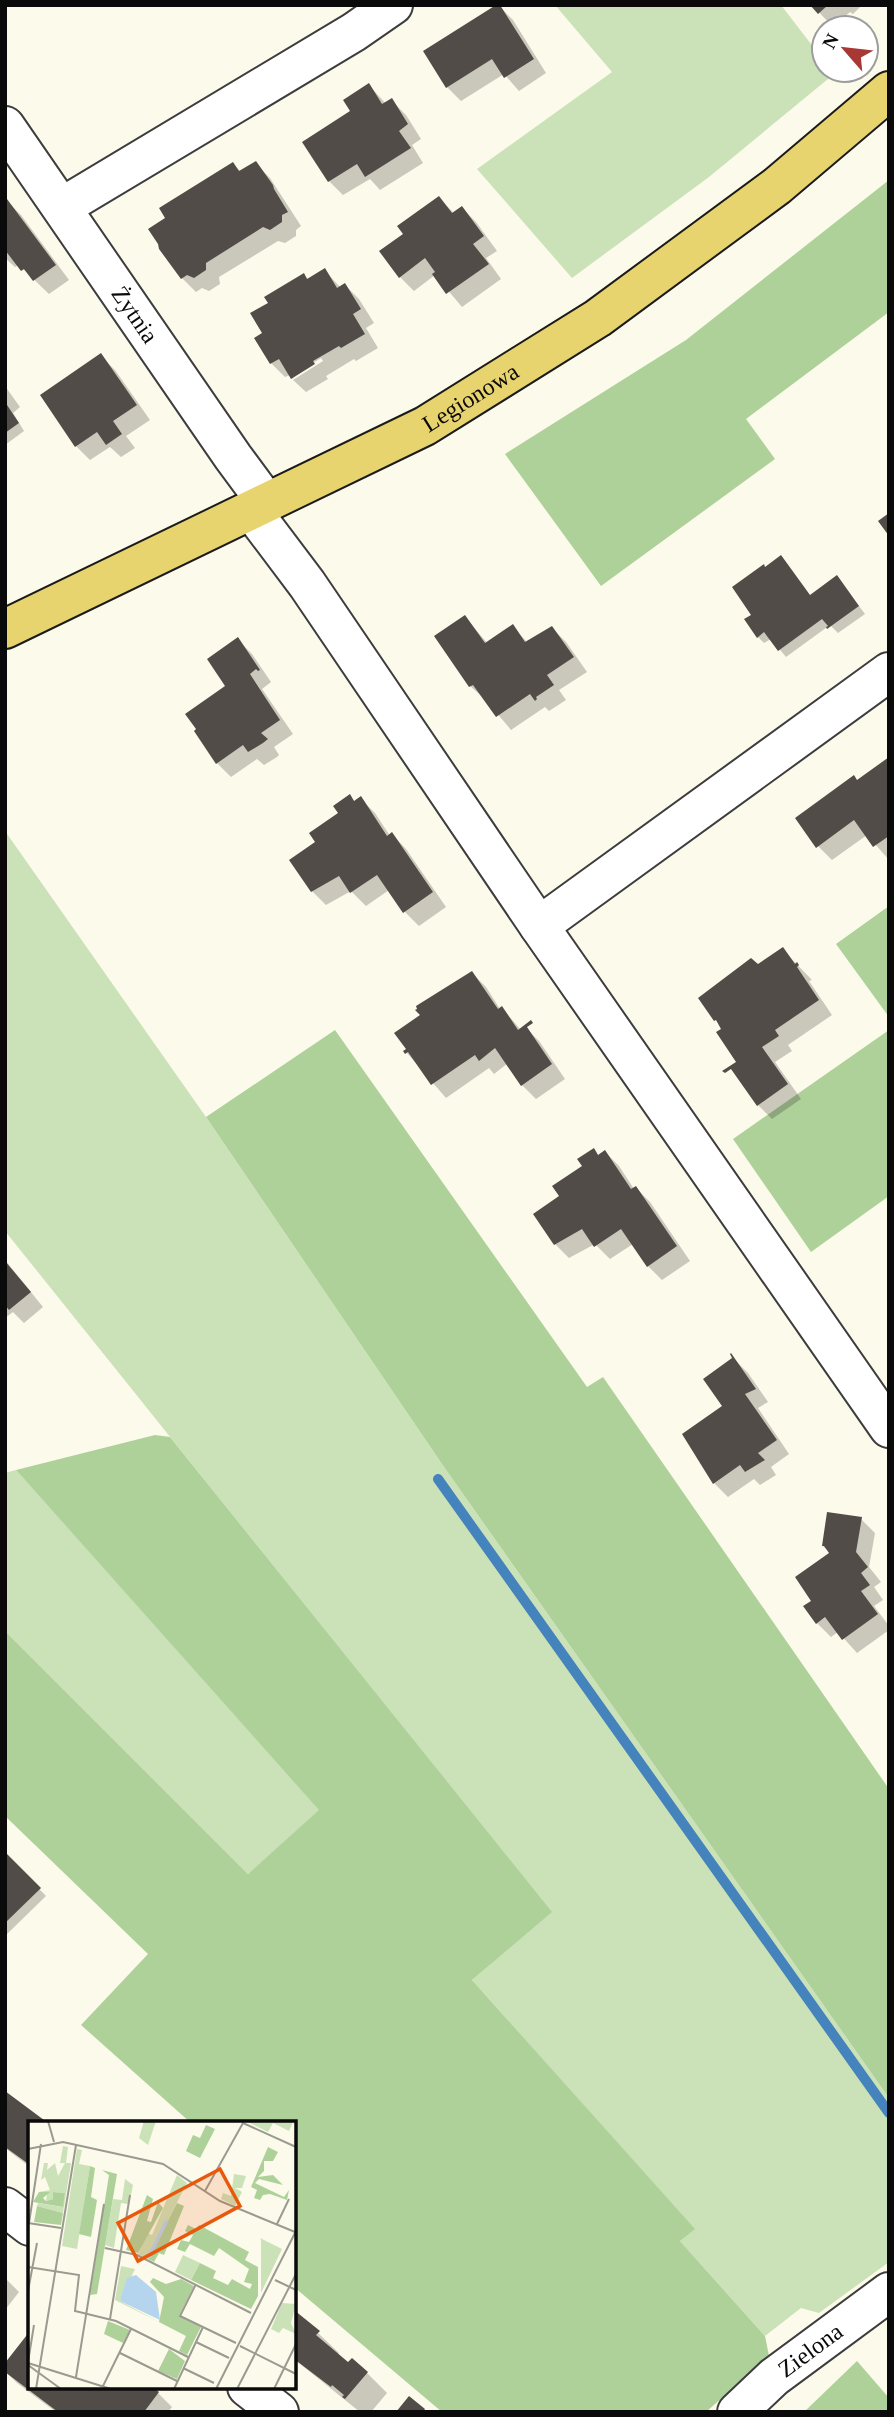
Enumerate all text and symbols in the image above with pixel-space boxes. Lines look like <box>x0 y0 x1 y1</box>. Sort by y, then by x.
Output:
north arrow <box>810 14 880 84</box>
text: N <box>818 30 843 52</box>
street label: Żytnia <box>106 281 164 348</box>
street label: Legionowa <box>418 358 523 437</box>
inset map <box>28 2121 296 2389</box>
street label: Zielona <box>773 2318 848 2382</box>

